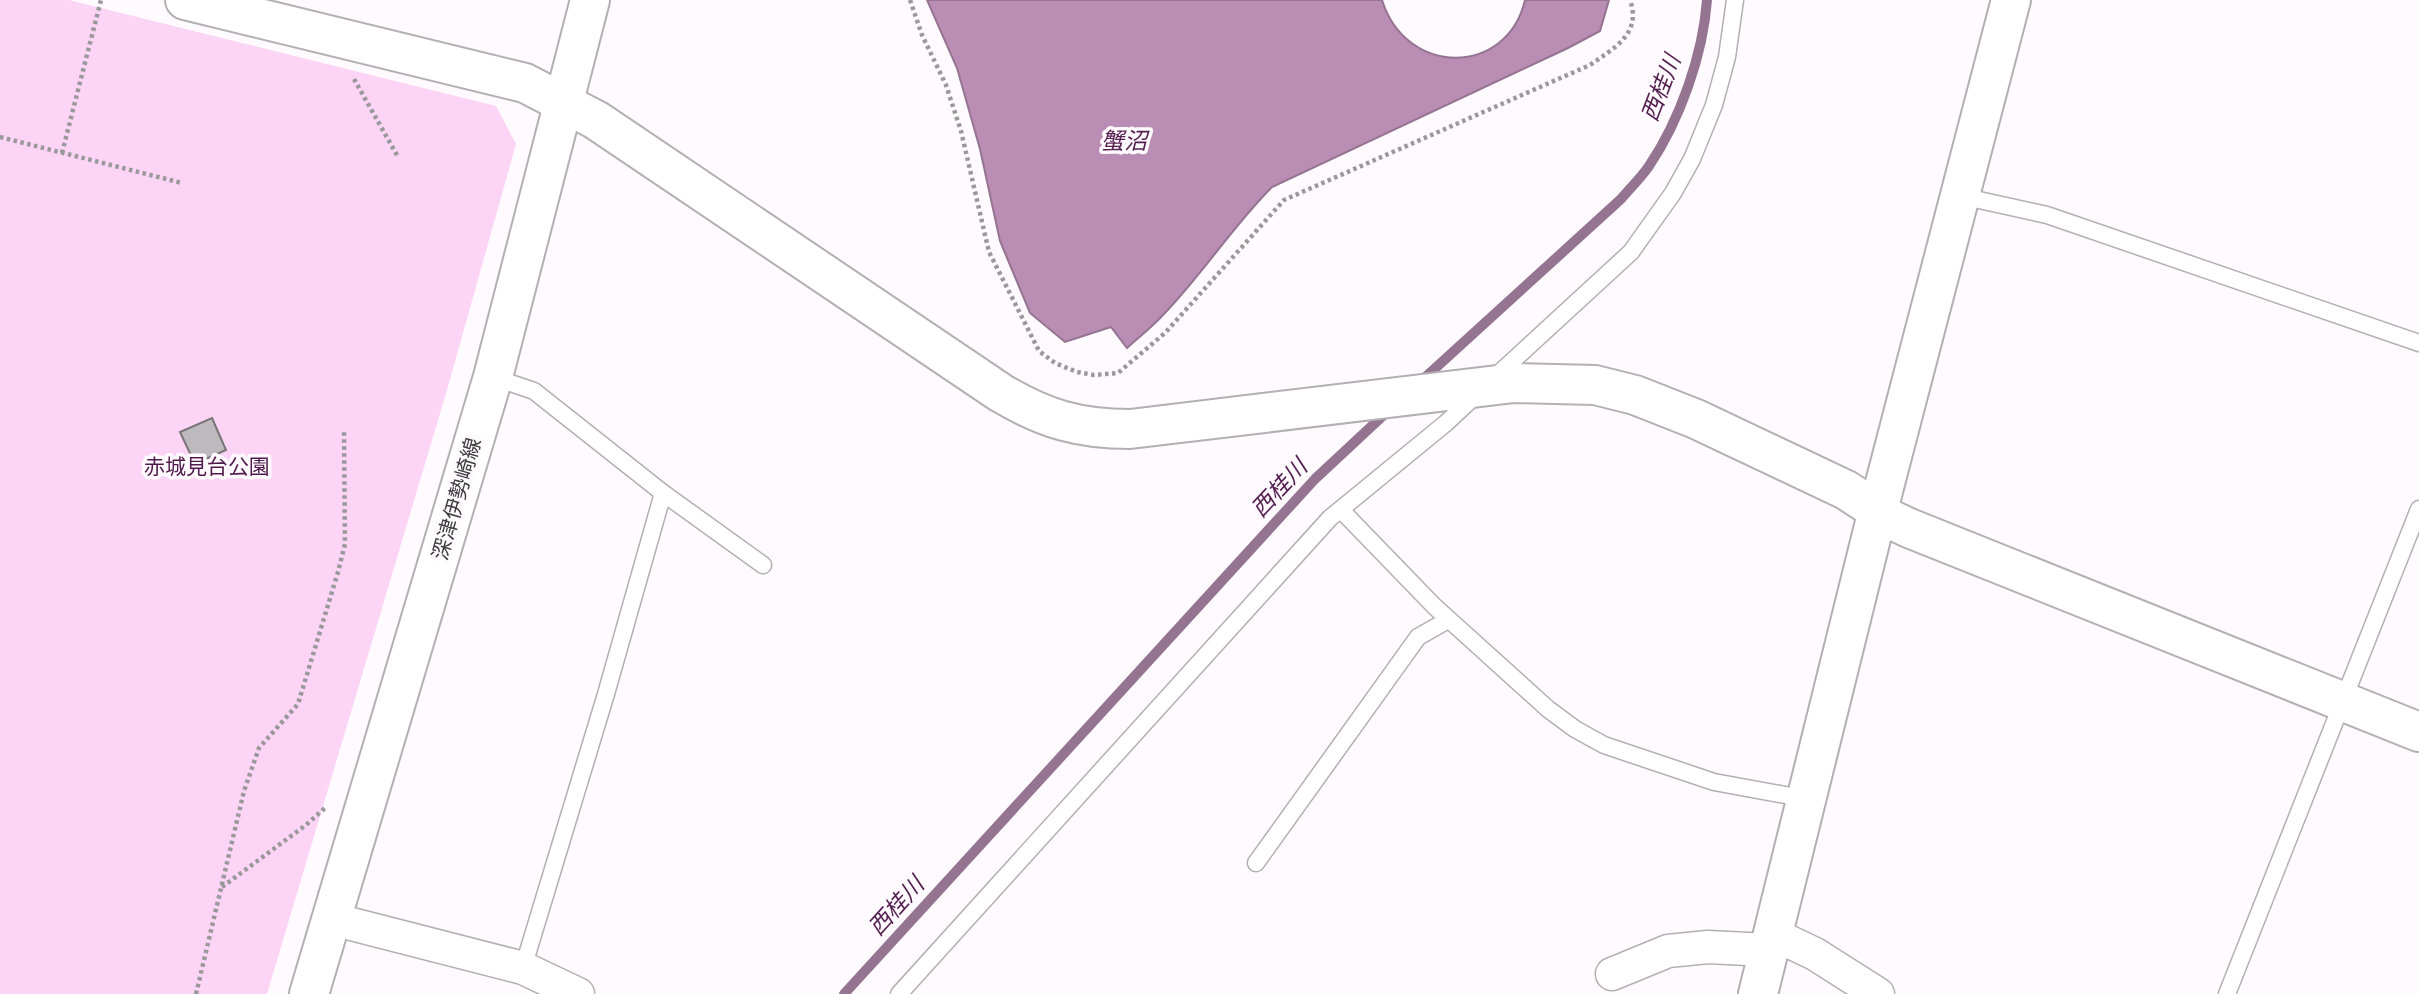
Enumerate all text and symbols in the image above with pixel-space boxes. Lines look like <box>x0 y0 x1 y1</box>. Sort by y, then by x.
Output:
water label: 西桂川 <box>1636 48 1688 125</box>
water label: 蟹沼 <box>1101 128 1150 155</box>
street label: 深津伊勢崎線 <box>428 435 486 563</box>
water label: 西桂川 <box>1246 452 1315 523</box>
park label: 赤城見台公園 <box>144 455 270 479</box>
water label: 西桂川 <box>863 869 931 941</box>

